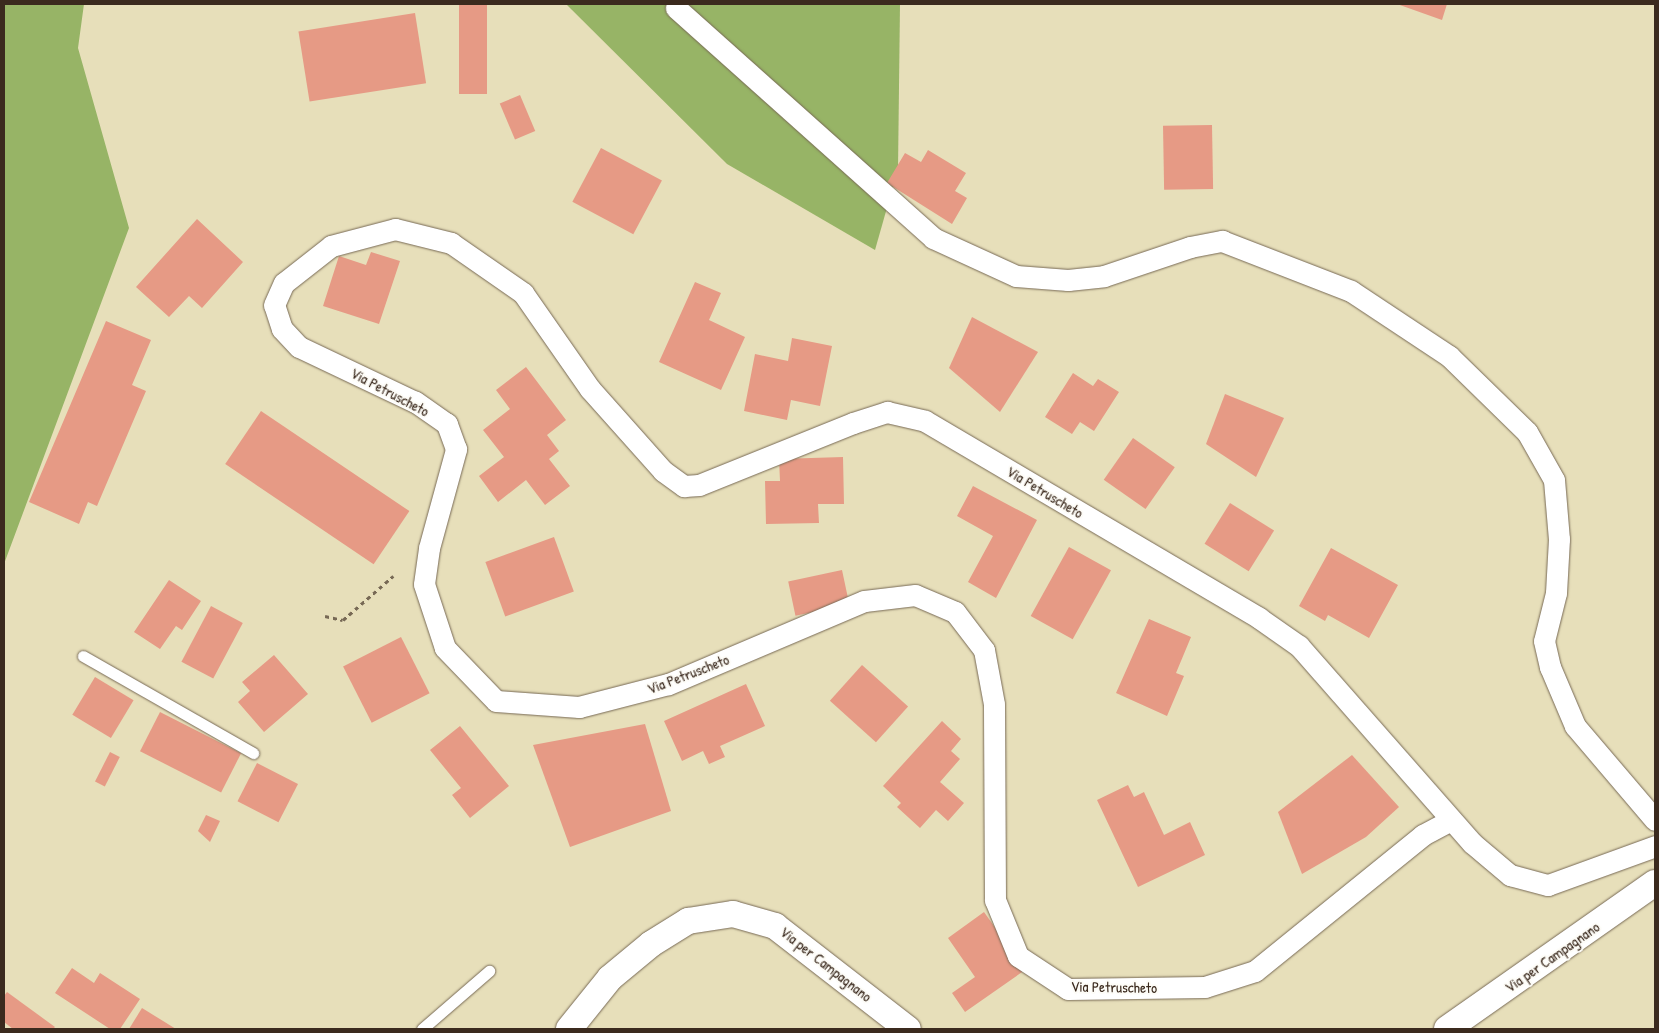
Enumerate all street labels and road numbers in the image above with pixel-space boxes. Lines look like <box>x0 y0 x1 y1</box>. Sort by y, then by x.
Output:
street label: Via Petruscheto <box>348 364 432 420</box>
street label: Via Petruscheto <box>1003 462 1087 522</box>
street label: Via Petruscheto <box>644 650 732 698</box>
street label: Via per Campagnano <box>1501 918 1603 996</box>
street label: Via per Campagnano <box>777 923 875 1005</box>
street label: Via Petruscheto <box>1071 977 1157 997</box>

